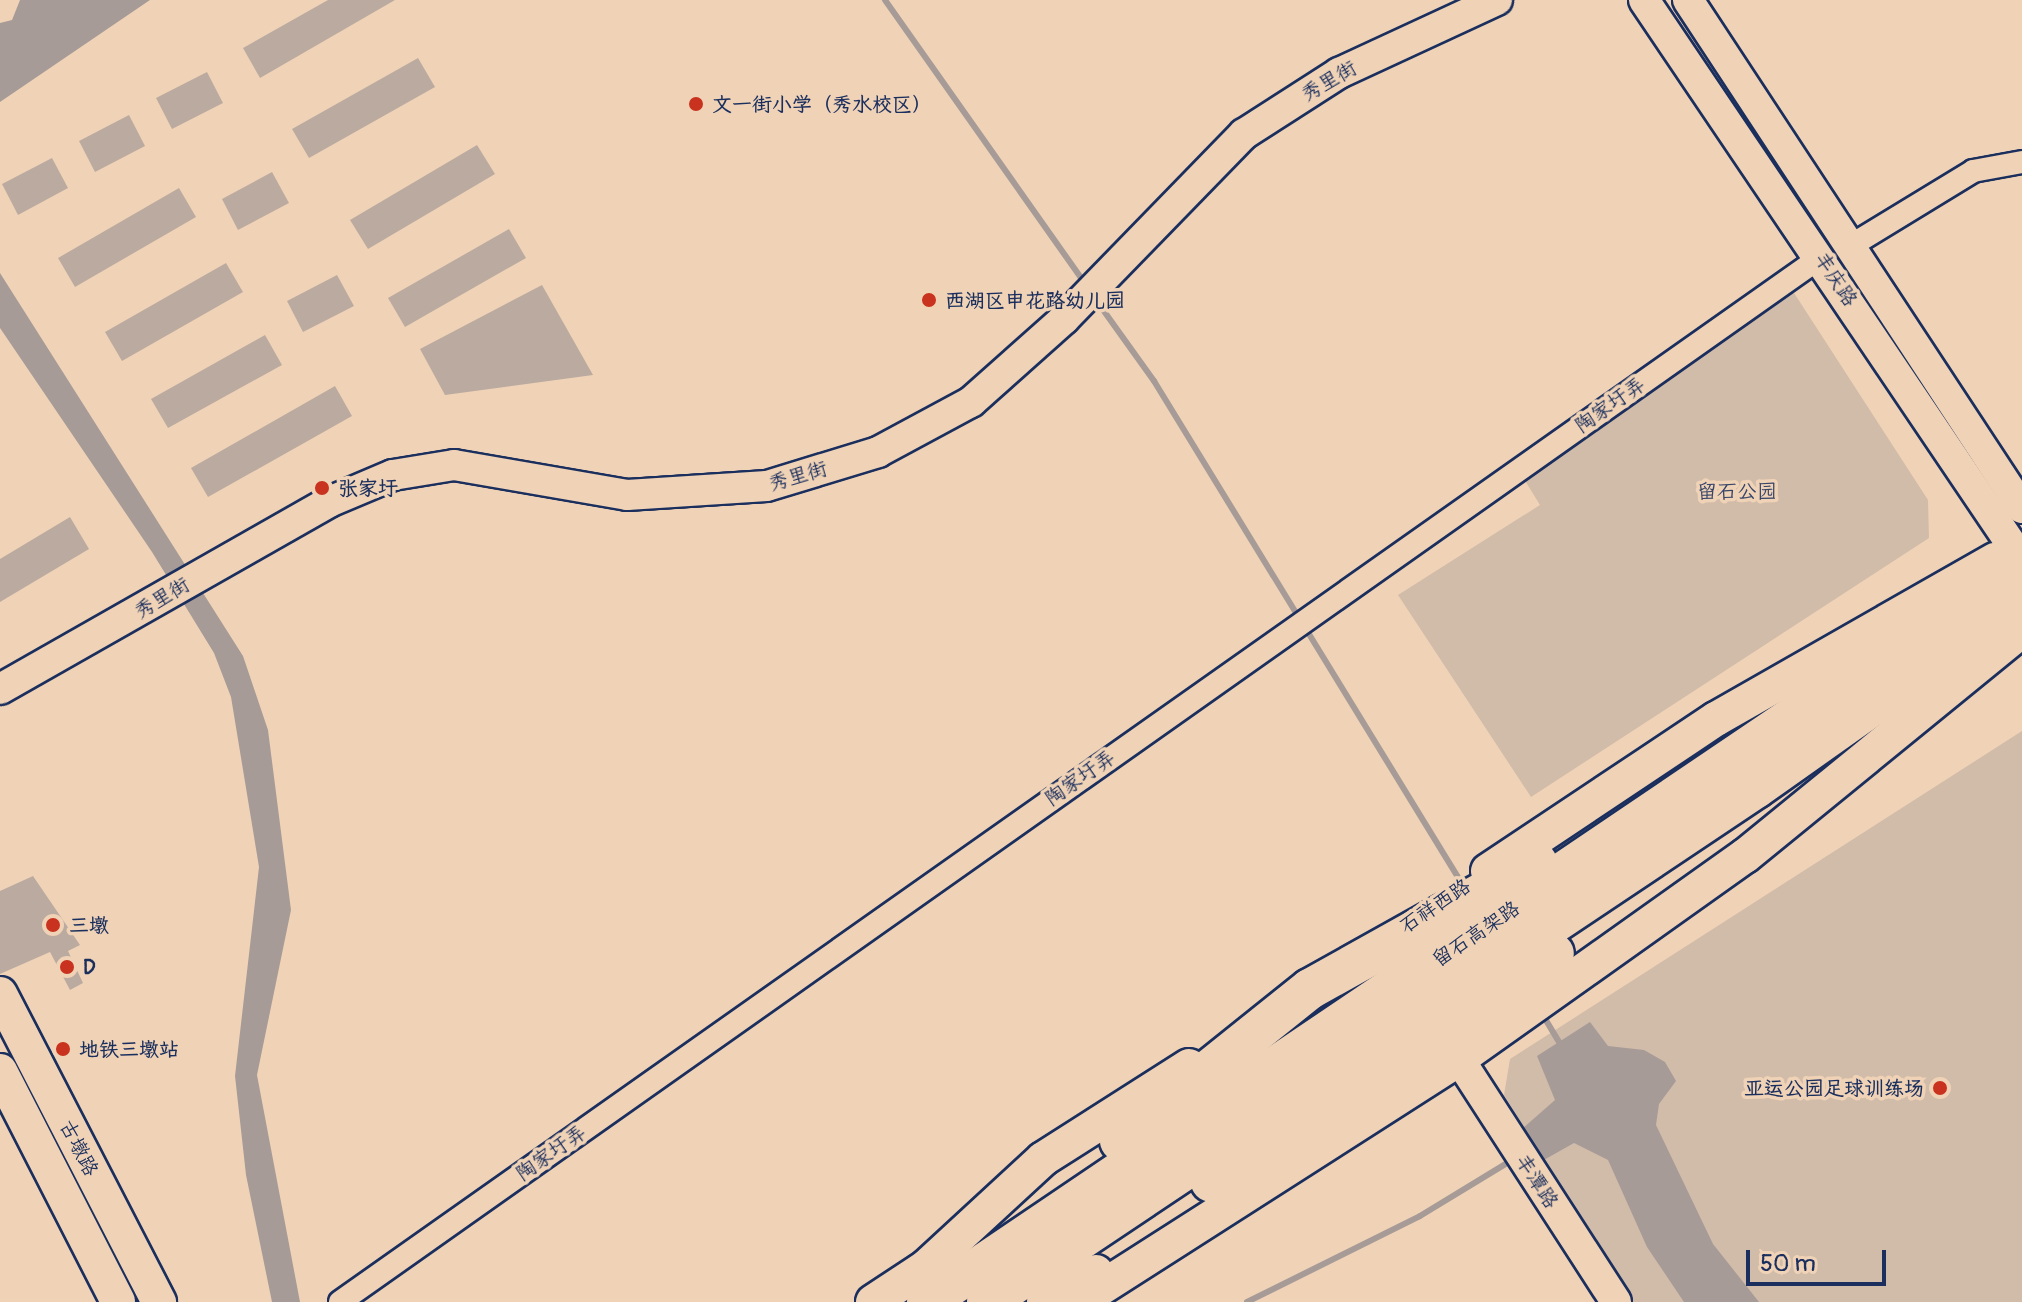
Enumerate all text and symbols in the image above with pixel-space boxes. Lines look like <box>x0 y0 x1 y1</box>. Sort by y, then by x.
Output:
street label: 秀里街 <box>1297 56 1361 106</box>
place label: 文一街小学（秀水校区） <box>712 92 932 116</box>
marker: 文一街小学（秀水校区） <box>687 95 705 113</box>
street label: 丰庆路 <box>1810 247 1862 311</box>
place label: 西湖区申花路幼儿园 <box>945 288 1125 312</box>
marker: 西湖区申花路幼儿园 <box>920 291 938 309</box>
street label: 陶家圩弄 <box>1570 372 1650 438</box>
street label: 秀里街 <box>766 456 830 496</box>
place label: 张家圩 <box>338 476 398 500</box>
marker: 张家圩 <box>313 479 331 497</box>
park label: 留石公园 <box>1697 479 1777 503</box>
street label: 秀里街 <box>130 572 194 624</box>
street label: 陶家圩弄 <box>1040 745 1120 811</box>
street label: 石祥西路 <box>1395 874 1475 938</box>
street label: 留石高架路 <box>1428 896 1524 972</box>
place label: 三墩 <box>69 913 109 937</box>
marker: 三墩 <box>44 916 62 934</box>
place label: D <box>83 955 96 979</box>
marker: D <box>58 958 76 976</box>
place label: 地铁三墩站 <box>79 1037 179 1061</box>
marker: 地铁三墩站 <box>54 1040 72 1058</box>
place label: 亚运公园足球训练场 <box>1744 1076 1924 1100</box>
marker: 亚运公园足球训练场 <box>1931 1079 1949 1097</box>
street label: 古墩路 <box>55 1116 103 1180</box>
street label: 陶家圩弄 <box>511 1120 591 1186</box>
street label: 丰潭路 <box>1511 1149 1563 1213</box>
scale bar <box>1750 1234 1890 1284</box>
text: 50 m <box>1760 1249 1816 1278</box>

